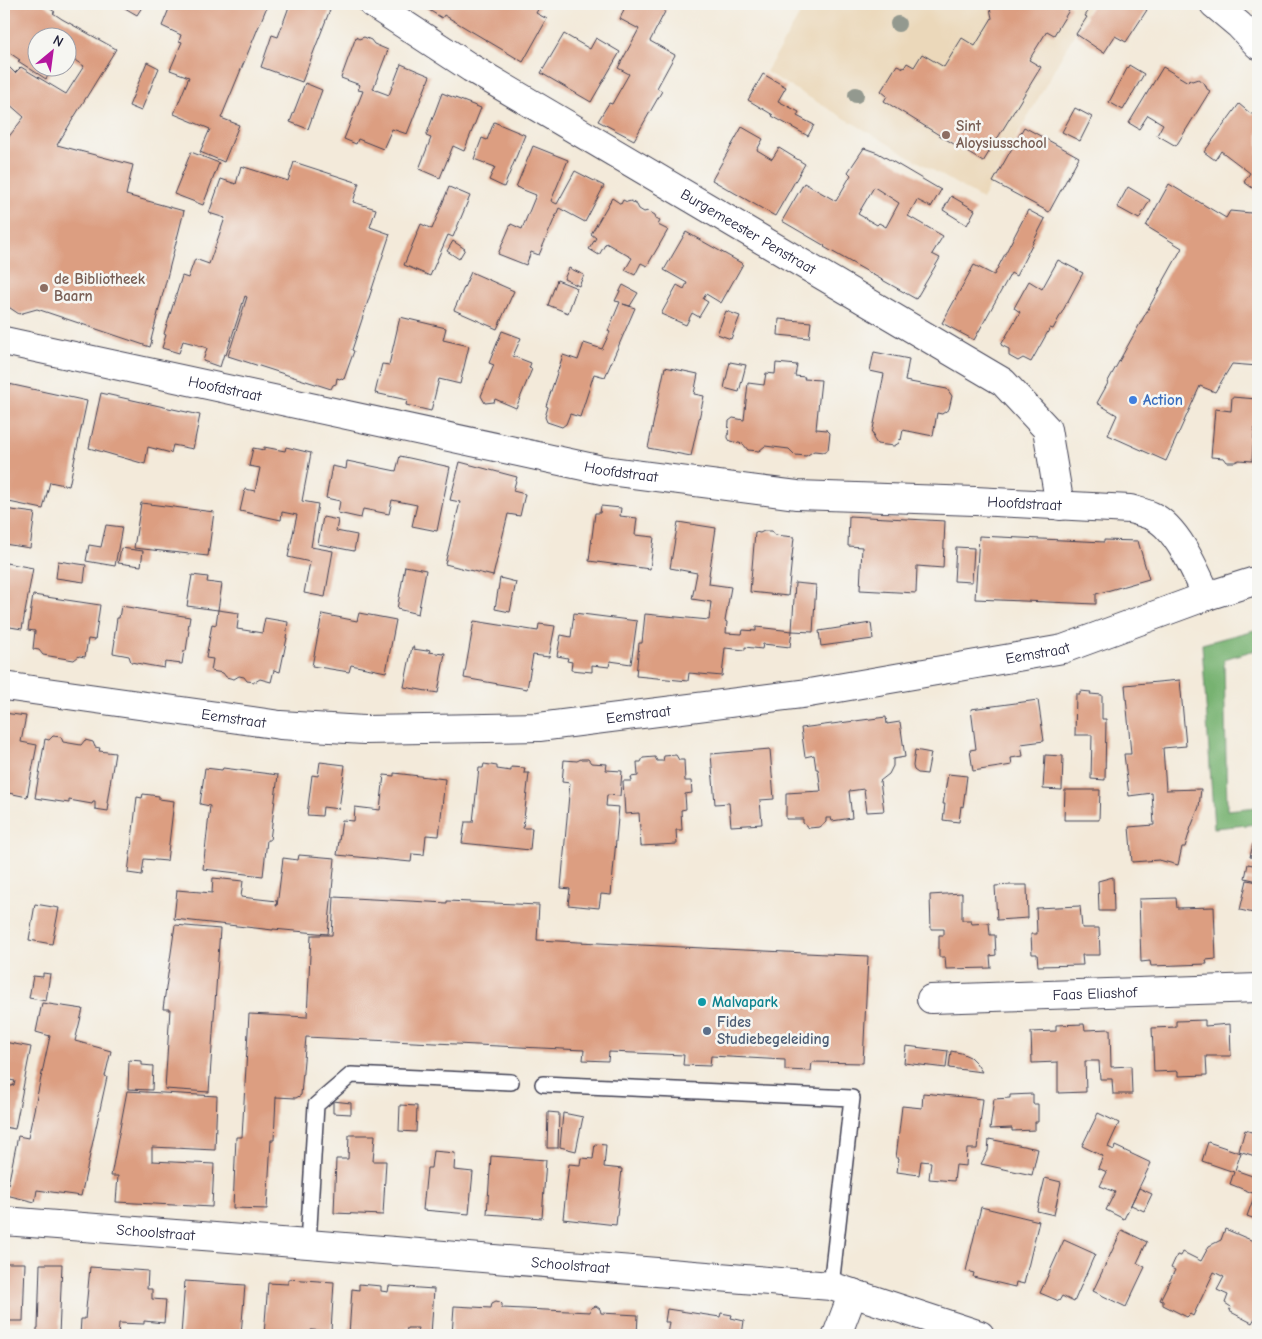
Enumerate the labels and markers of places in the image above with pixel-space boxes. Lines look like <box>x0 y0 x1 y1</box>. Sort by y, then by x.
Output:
place label: Sint Aloysiusschool <box>956 117 1047 152</box>
marker: Sint Aloysiusschool <box>940 129 952 141</box>
place label: de Bibliotheek Baarn <box>54 270 146 305</box>
marker: de Bibliotheek Baarn <box>38 282 50 294</box>
place label: Action <box>1143 391 1183 409</box>
marker: Action <box>1127 394 1139 406</box>
place label: Malvapark <box>712 993 778 1011</box>
marker: Malvapark <box>696 996 708 1008</box>
place label: Fides Studiebegeleiding <box>717 1013 830 1048</box>
marker: Fides Studiebegeleiding <box>701 1025 713 1037</box>

